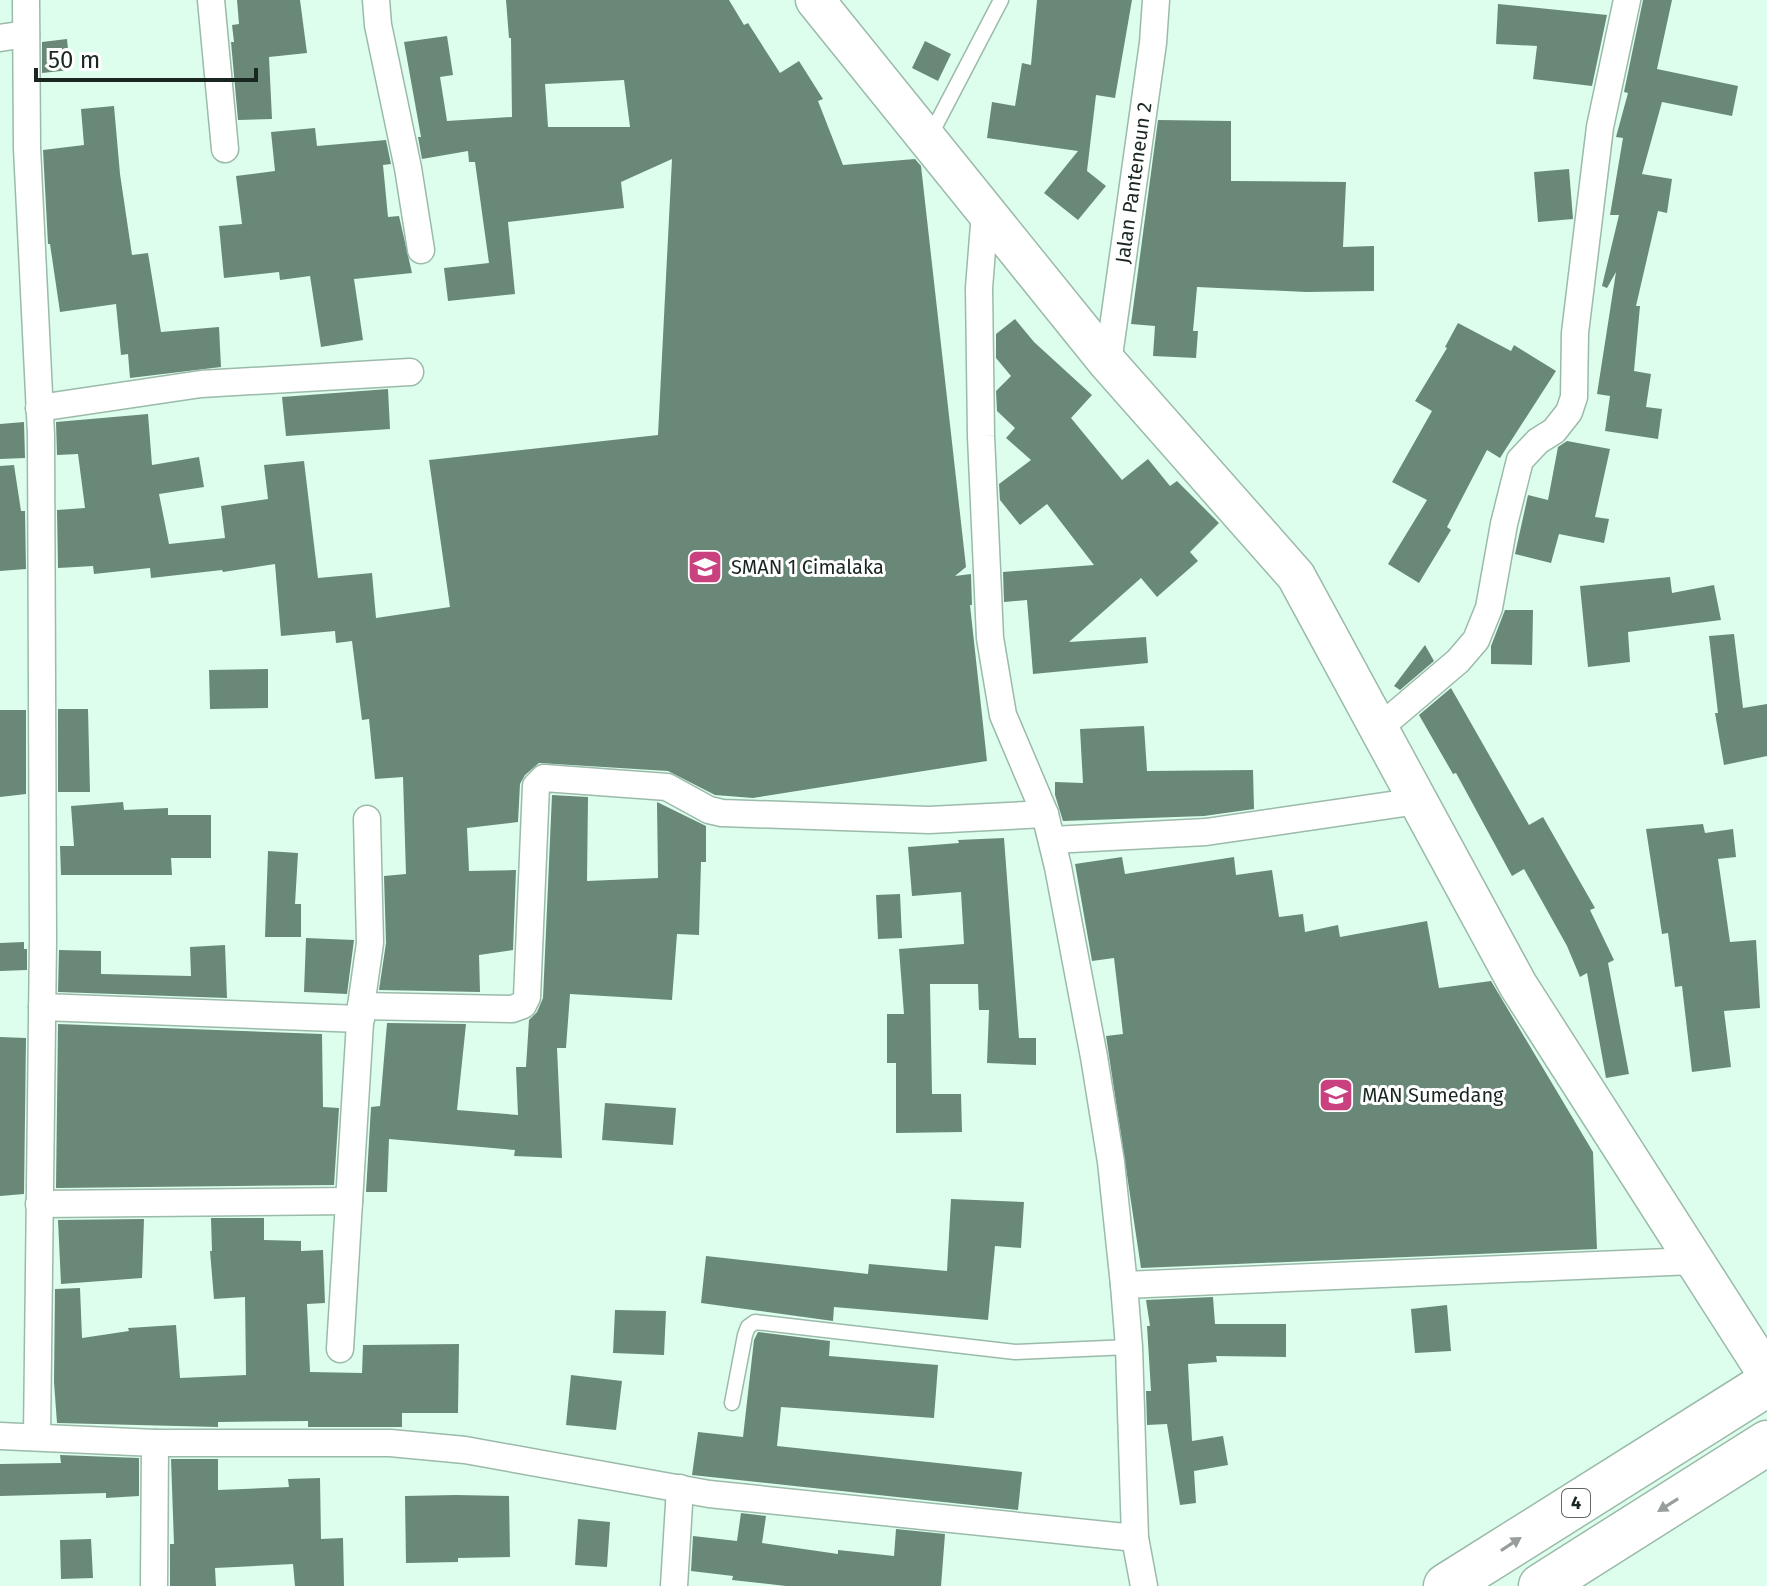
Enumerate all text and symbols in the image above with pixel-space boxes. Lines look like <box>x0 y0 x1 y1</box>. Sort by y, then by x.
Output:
scale bar <box>36 32 256 82</box>
text: 50 m <box>48 46 100 74</box>
street label: Jalan Panteneun 2 <box>1110 101 1157 265</box>
school or university icon: SMAN 1 Cimalaka <box>686 548 724 586</box>
place label: SMAN 1 Cimalaka <box>731 555 884 579</box>
school or university icon: MAN Sumedang <box>1317 1076 1355 1114</box>
place label: MAN Sumedang <box>1362 1083 1504 1107</box>
road number: 4 <box>1562 1489 1590 1517</box>
one-way arrow <box>1658 1497 1679 1512</box>
one-way arrow <box>1501 1537 1522 1552</box>

